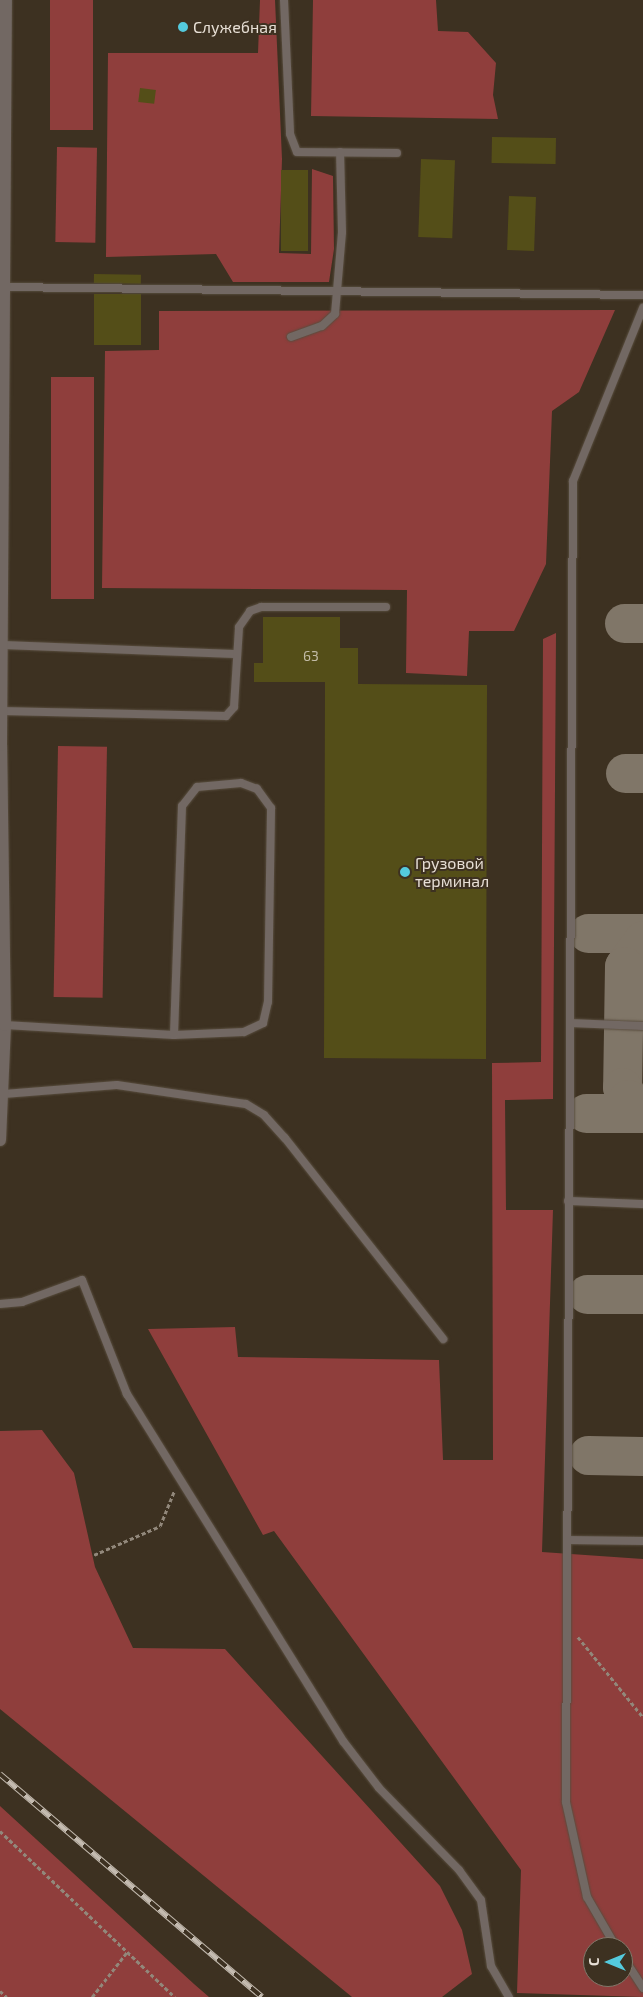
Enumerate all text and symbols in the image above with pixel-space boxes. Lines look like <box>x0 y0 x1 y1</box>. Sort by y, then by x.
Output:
place label: Служебная <box>193 17 277 37</box>
marker: Служебная <box>177 21 189 33</box>
house number: 63 <box>303 648 319 664</box>
place label: Грузовой терминал <box>415 853 489 891</box>
marker: Грузовой терминал <box>399 866 411 878</box>
north arrow <box>583 1937 633 1987</box>
text: С <box>585 1958 602 1966</box>

